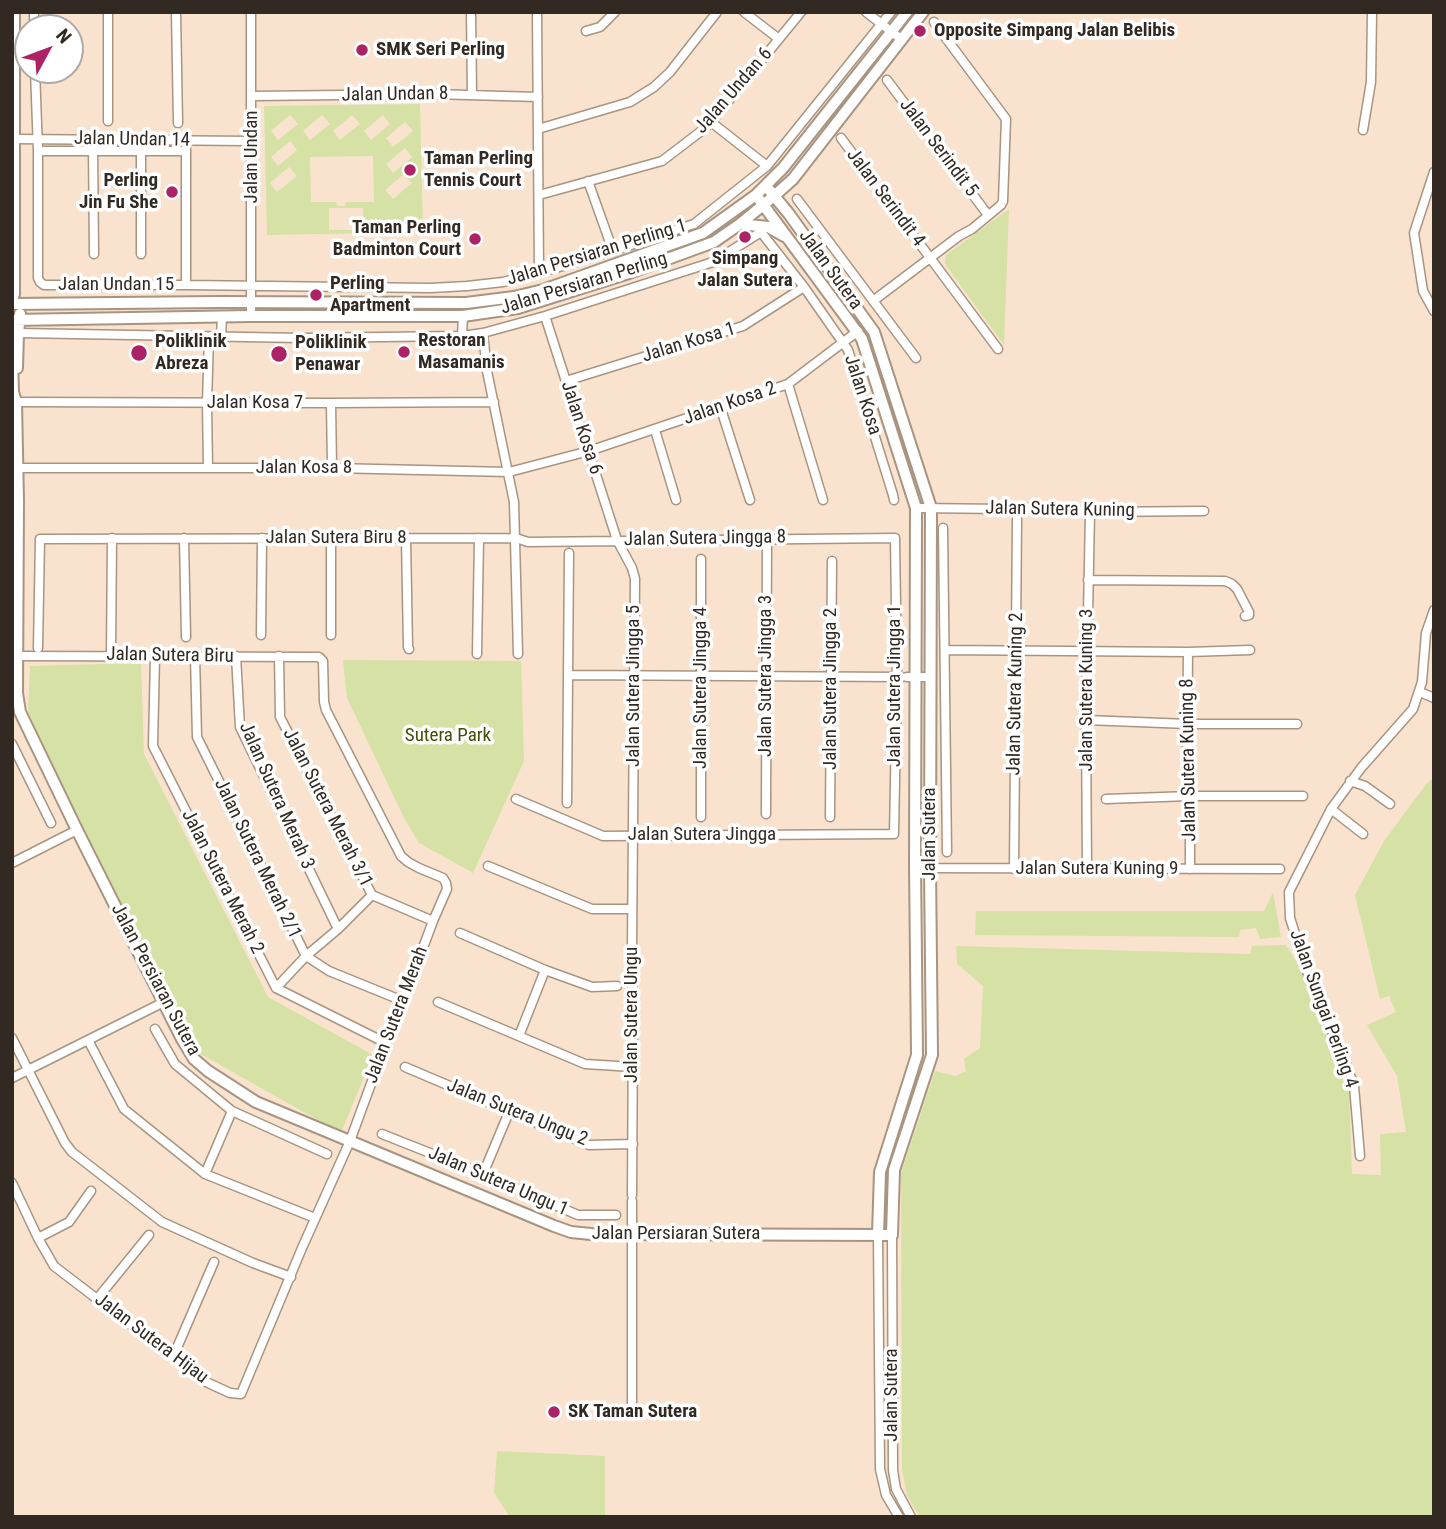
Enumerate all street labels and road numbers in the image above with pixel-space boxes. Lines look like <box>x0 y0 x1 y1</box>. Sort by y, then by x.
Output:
street label: Jalan Undan 6 <box>690 43 778 139</box>
street label: Jalan Undan 8 <box>341 83 449 107</box>
street label: Jalan Serindit 5 <box>894 95 982 201</box>
street label: Jalan Undan <box>241 111 263 203</box>
street label: Jalan Undan 14 <box>74 128 190 152</box>
street label: Jalan Serindit 4 <box>841 145 929 251</box>
street label: Jalan Persiaran Perling 1 <box>504 215 690 291</box>
street label: Jalan Sutera <box>793 226 867 314</box>
street label: Jalan Persiaran Perling <box>498 248 670 320</box>
street label: Jalan Undan 15 <box>58 274 174 296</box>
street label: Jalan Kosa 1 <box>640 318 738 368</box>
street label: Jalan Kosa <box>838 352 886 438</box>
street label: Jalan Kosa 2 <box>681 378 779 430</box>
street label: Jalan Kosa 6 <box>555 379 607 477</box>
street label: Jalan Kosa 7 <box>207 392 303 414</box>
street label: Jalan Kosa 8 <box>256 457 352 479</box>
street label: Jalan Sutera Kuning <box>985 497 1135 523</box>
street label: Jalan Sutera Jingga 8 <box>624 526 786 552</box>
street label: Jalan Sutera Biru 8 <box>265 527 407 549</box>
street label: Jalan Sutera Jingga 3 <box>755 595 777 757</box>
street label: Jalan Sutera Jingga 5 <box>623 605 645 767</box>
street label: Jalan Sutera Jingga 1 <box>884 605 906 767</box>
street label: Jalan Sutera Jingga 4 <box>690 607 712 769</box>
street label: Jalan Sutera Jingga 2 <box>820 608 842 770</box>
street label: Jalan Sutera Kuning 3 <box>1076 609 1098 771</box>
street label: Jalan Sutera Kuning 2 <box>1003 612 1029 776</box>
street label: Jalan Sutera Biru <box>106 643 234 669</box>
street label: Jalan Sutera Kuning 8 <box>1176 678 1202 842</box>
street label: Jalan Sutera Merah 3 <box>233 719 319 873</box>
street label: Jalan Sutera Merah 3/1 <box>277 725 377 891</box>
street label: Jalan Sutera Merah 2/1 <box>208 775 306 943</box>
street label: Jalan Sutera <box>919 787 941 881</box>
street label: Jalan Sutera Merah 2 <box>176 806 268 958</box>
street label: Jalan Sutera Jingga <box>628 824 776 846</box>
street label: Jalan Sutera Kuning 9 <box>1016 858 1178 880</box>
street label: Jalan Persiaran Sutera <box>105 900 205 1060</box>
street label: Jalan Sungai Perling 4 <box>1284 927 1362 1091</box>
street label: Jalan Sutera Merah <box>360 943 434 1087</box>
street label: Jalan Sutera Ungu <box>621 947 643 1083</box>
street label: Jalan Sutera Ungu 2 <box>443 1074 591 1152</box>
street label: Jalan Sutera Ungu 1 <box>425 1142 571 1222</box>
street label: Jalan Persiaran Sutera <box>592 1223 760 1245</box>
street label: Jalan Sutera Hijau <box>90 1289 212 1389</box>
street label: Jalan Sutera <box>881 1348 903 1442</box>

